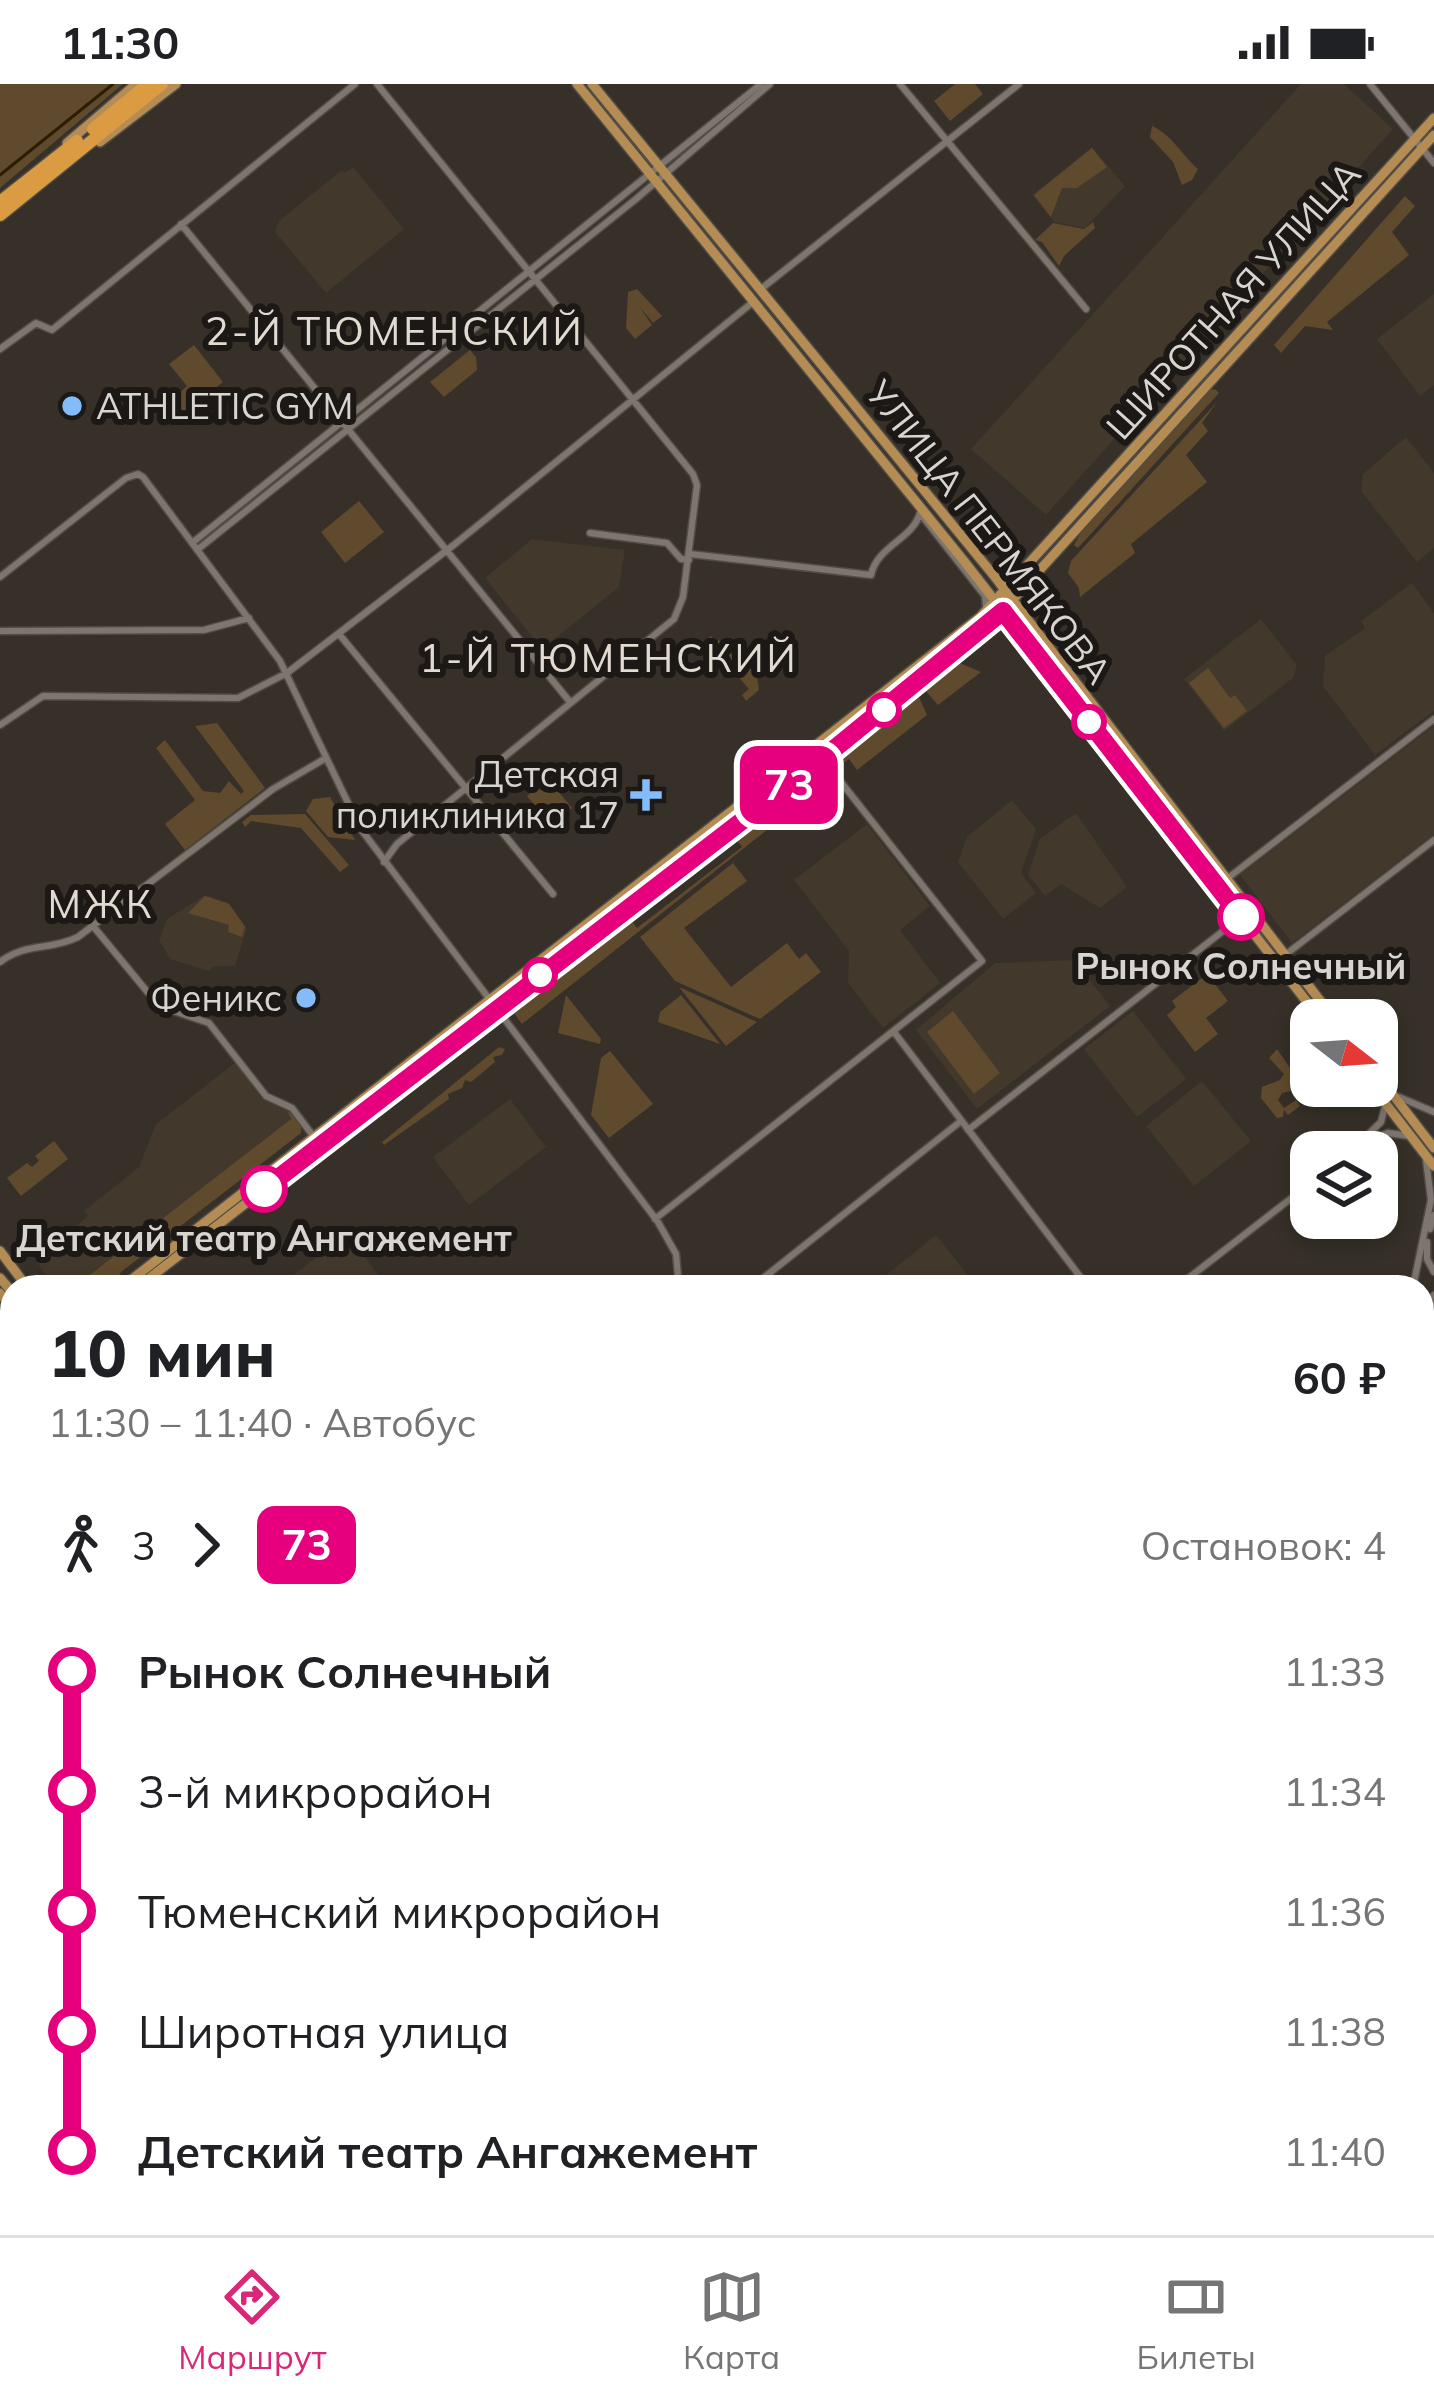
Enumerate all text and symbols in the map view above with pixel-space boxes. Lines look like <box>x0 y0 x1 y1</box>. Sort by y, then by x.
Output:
text: 11:30 <box>60 14 179 70</box>
street label: ШИРОТНАЯ УЛИЦА <box>1096 151 1369 448</box>
district label: 2-Й ТЮМЕНСКИЙ <box>205 306 585 355</box>
street label: УЛИЦА ПЕРМЯКОВА <box>856 370 1122 692</box>
place label: ATHLETIC GYM <box>96 383 353 428</box>
marker: ATHLETIC GYM <box>59 393 85 419</box>
district label: 1-Й ТЮМЕНСКИЙ <box>419 633 799 682</box>
unlabelled marker <box>868 694 900 726</box>
unlabelled marker <box>1073 706 1105 738</box>
line badge: 73 <box>735 746 843 824</box>
place label: Детская поликлиника 17 <box>336 751 619 837</box>
text: 73 <box>764 758 814 811</box>
marker: Детская поликлиника 17 <box>630 779 662 811</box>
district label: МЖК <box>48 879 154 928</box>
marker: Рынок Cолнечный <box>1219 895 1263 939</box>
place label: Рынок Cолнечный <box>1076 943 1406 988</box>
unlabelled marker <box>524 959 556 991</box>
place label: Феникс <box>150 975 282 1020</box>
marker: Феникс <box>293 985 319 1011</box>
north arrow <box>1290 999 1398 1107</box>
map controls <box>1290 999 1398 1239</box>
button: layers <box>1290 1131 1398 1239</box>
marker: Детский театр Ангажемент <box>242 1167 286 1211</box>
place label: Детский театр Ангажемент <box>16 1215 512 1260</box>
text: 10 мин <box>48 1311 276 1394</box>
text: 60 ₽ <box>1293 1349 1386 1405</box>
text: 11:30 – 11:40 · Автобус <box>48 1398 477 1447</box>
icon: walk <box>48 1512 114 1578</box>
icon: forward <box>173 1512 239 1578</box>
text: 73 <box>281 1518 332 1571</box>
text: 3 <box>132 1521 155 1570</box>
text: Остановок: 4 <box>1141 1521 1386 1570</box>
text: Рынок Cолнечный <box>138 1643 552 1699</box>
text: 11:33 <box>1284 1647 1386 1696</box>
text: 3-й микрорайон <box>138 1763 492 1819</box>
text: 11:34 <box>1284 1767 1386 1816</box>
text: Тюменский микрорайон <box>138 1883 661 1939</box>
text: 11:36 <box>1284 1887 1386 1936</box>
text: Широтная улица <box>138 2003 509 2059</box>
text: 11:38 <box>1284 2007 1386 2056</box>
text: Детский театр Ангажемент <box>138 2123 757 2179</box>
text: 11:40 <box>1284 2127 1386 2176</box>
tab: Маршрут <box>178 2264 327 2377</box>
tab: Карта <box>683 2264 780 2377</box>
tab: Билеты <box>1137 2264 1256 2377</box>

